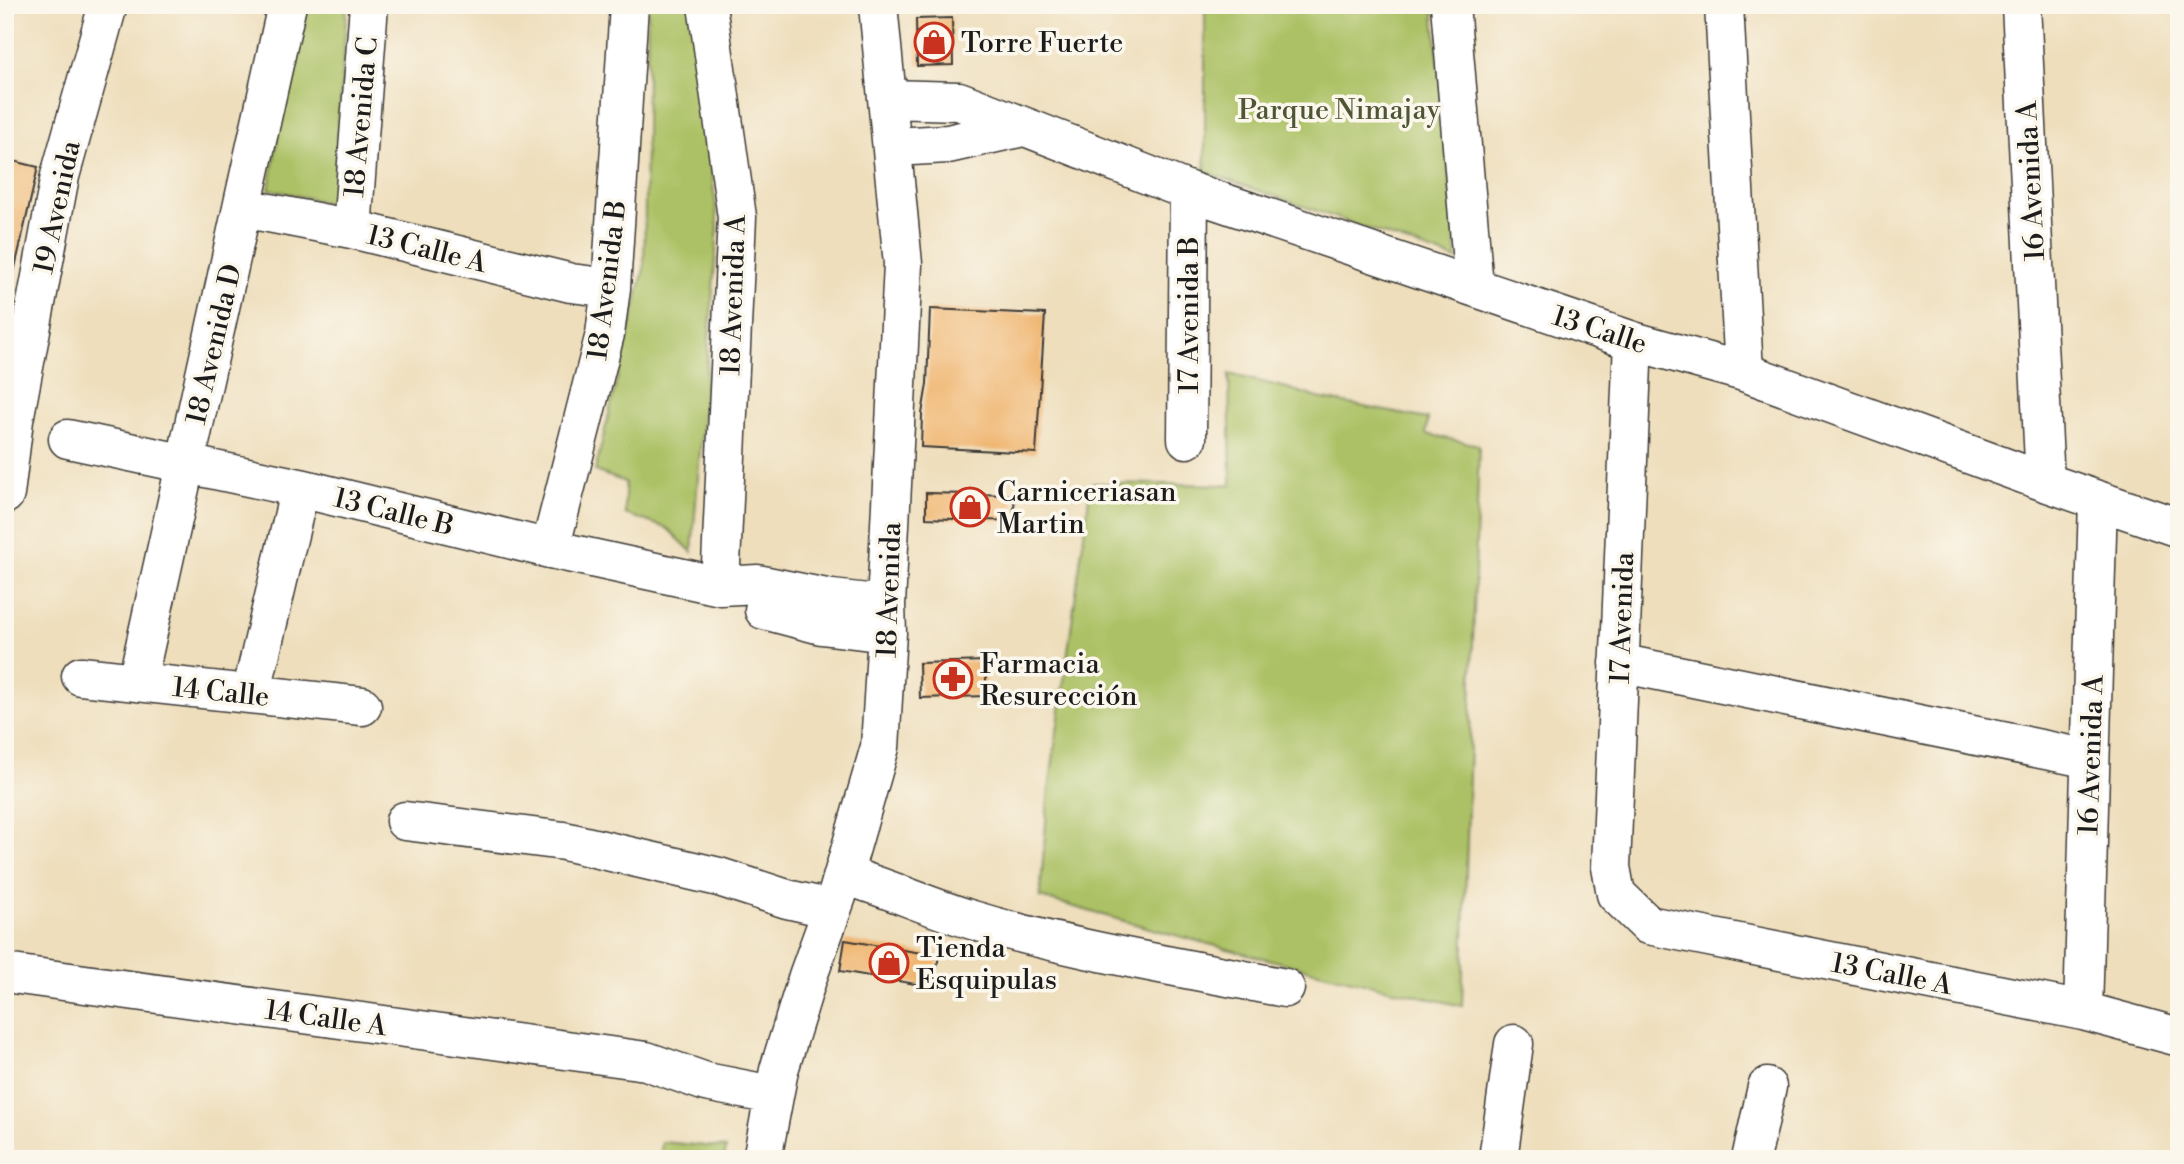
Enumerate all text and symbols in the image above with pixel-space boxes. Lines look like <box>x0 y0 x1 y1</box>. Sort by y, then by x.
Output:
shop icon: Torre Fuerte <box>913 21 955 63</box>
place label: Torre Fuerte <box>961 26 1123 61</box>
street label: 18 Avenida C <box>337 35 386 199</box>
park label: Parque Nimajay <box>1238 93 1441 128</box>
street label: 16 Avenida A <box>2010 99 2053 262</box>
street label: 19 Avenida <box>26 137 89 277</box>
street label: 18 Avenida B <box>580 198 635 362</box>
street label: 18 Avenida A <box>713 213 754 376</box>
street label: 13 Calle A <box>363 218 491 281</box>
street label: 17 Avenida B <box>1172 236 1207 394</box>
street label: 18 Avenida D <box>179 261 250 428</box>
street label: 13 Calle <box>1548 299 1651 362</box>
place label: Carniceriasan Martin <box>997 475 1177 542</box>
street label: 13 Calle B <box>330 481 457 544</box>
shop icon: Carniceriasan Martin <box>949 486 991 528</box>
street label: 18 Avenida <box>870 521 909 659</box>
street label: 17 Avenida <box>1603 551 1642 685</box>
place label: Farmacia Resurección <box>980 647 1138 714</box>
pharmacy icon: Farmacia Resurección <box>932 658 974 700</box>
street label: 14 Calle <box>171 670 271 715</box>
street label: 16 Avenida A <box>2071 674 2112 836</box>
place label: Tienda Esquipulas <box>916 931 1057 998</box>
shop icon: Tienda Esquipulas <box>868 942 910 984</box>
street label: 13 Calle A <box>1828 946 1956 1003</box>
street label: 14 Calle A <box>263 993 390 1044</box>

